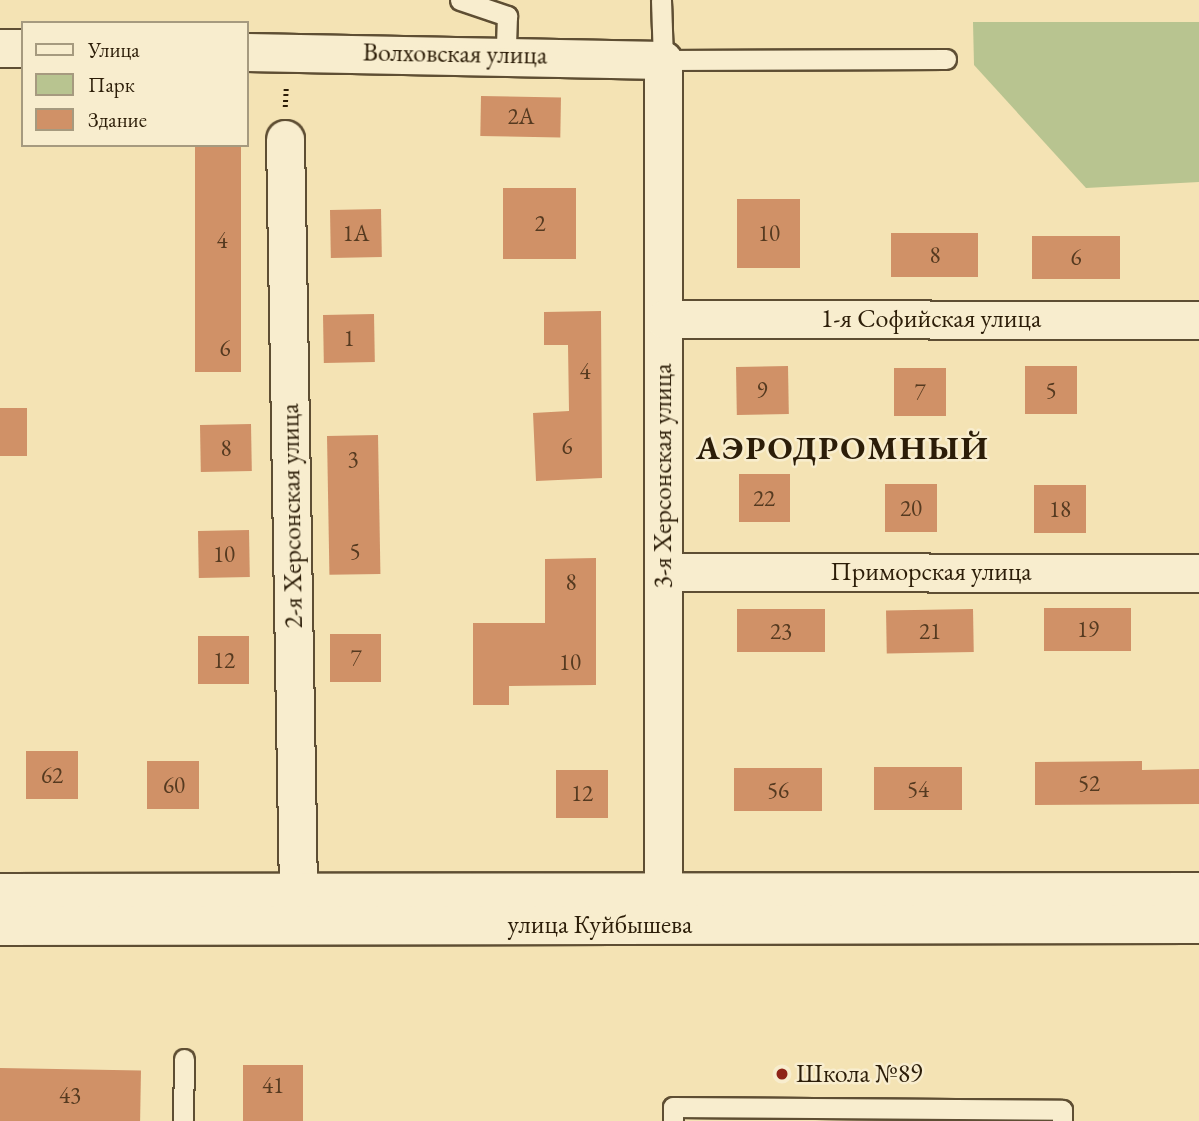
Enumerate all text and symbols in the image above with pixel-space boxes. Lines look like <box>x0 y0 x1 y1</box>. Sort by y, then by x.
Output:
legend <box>21 21 248 147</box>
text: Улица <box>88 36 140 63</box>
street label: Волховская улица <box>362 37 548 71</box>
text: Парк <box>88 71 135 98</box>
house number: 2А <box>508 102 534 130</box>
text: Здание <box>88 106 147 133</box>
house number: 2 <box>534 209 546 237</box>
house number: 1А <box>343 219 369 247</box>
house number: 10 <box>758 219 780 247</box>
house number: 4 <box>216 226 228 254</box>
house number: 8 <box>929 241 941 269</box>
house number: 6 <box>1070 243 1082 271</box>
street label: 1-я Софийская улица <box>821 303 1041 335</box>
house number: 1 <box>343 324 355 352</box>
house number: 6 <box>219 334 231 362</box>
house number: 4 <box>579 357 591 385</box>
street label: 3-я Херсонская улица <box>647 363 679 589</box>
house number: 9 <box>756 376 768 404</box>
house number: 5 <box>1045 376 1057 404</box>
house number: 7 <box>914 378 926 406</box>
street label: 2-я Херсонская улица <box>274 403 310 629</box>
district label: АЭРОДРОМНЫЙ <box>697 428 989 468</box>
house number: 6 <box>561 432 573 460</box>
house number: 8 <box>220 434 232 462</box>
house number: 3 <box>347 445 359 473</box>
house number: 22 <box>753 484 775 512</box>
house number: 20 <box>900 494 922 522</box>
house number: 18 <box>1049 495 1071 523</box>
house number: 5 <box>349 537 361 565</box>
house number: 10 <box>213 540 235 568</box>
street label: Приморская улица <box>830 556 1032 588</box>
house number: 8 <box>565 568 577 596</box>
house number: 19 <box>1077 615 1099 643</box>
house number: 23 <box>770 617 792 645</box>
house number: 21 <box>919 617 941 645</box>
house number: 7 <box>350 644 362 672</box>
house number: 12 <box>213 646 235 674</box>
house number: 10 <box>559 648 581 676</box>
house number: 62 <box>41 761 63 789</box>
house number: 52 <box>1078 769 1100 797</box>
house number: 60 <box>163 771 185 799</box>
house number: 54 <box>907 775 929 803</box>
house number: 56 <box>767 776 789 804</box>
house number: 12 <box>571 779 593 807</box>
street label: улица Куйбышева <box>508 909 692 941</box>
place label: Школа №89 <box>796 1058 923 1090</box>
marker: Школа №89 <box>774 1066 790 1082</box>
house number: 41 <box>262 1071 284 1099</box>
house number: 43 <box>59 1081 81 1109</box>

